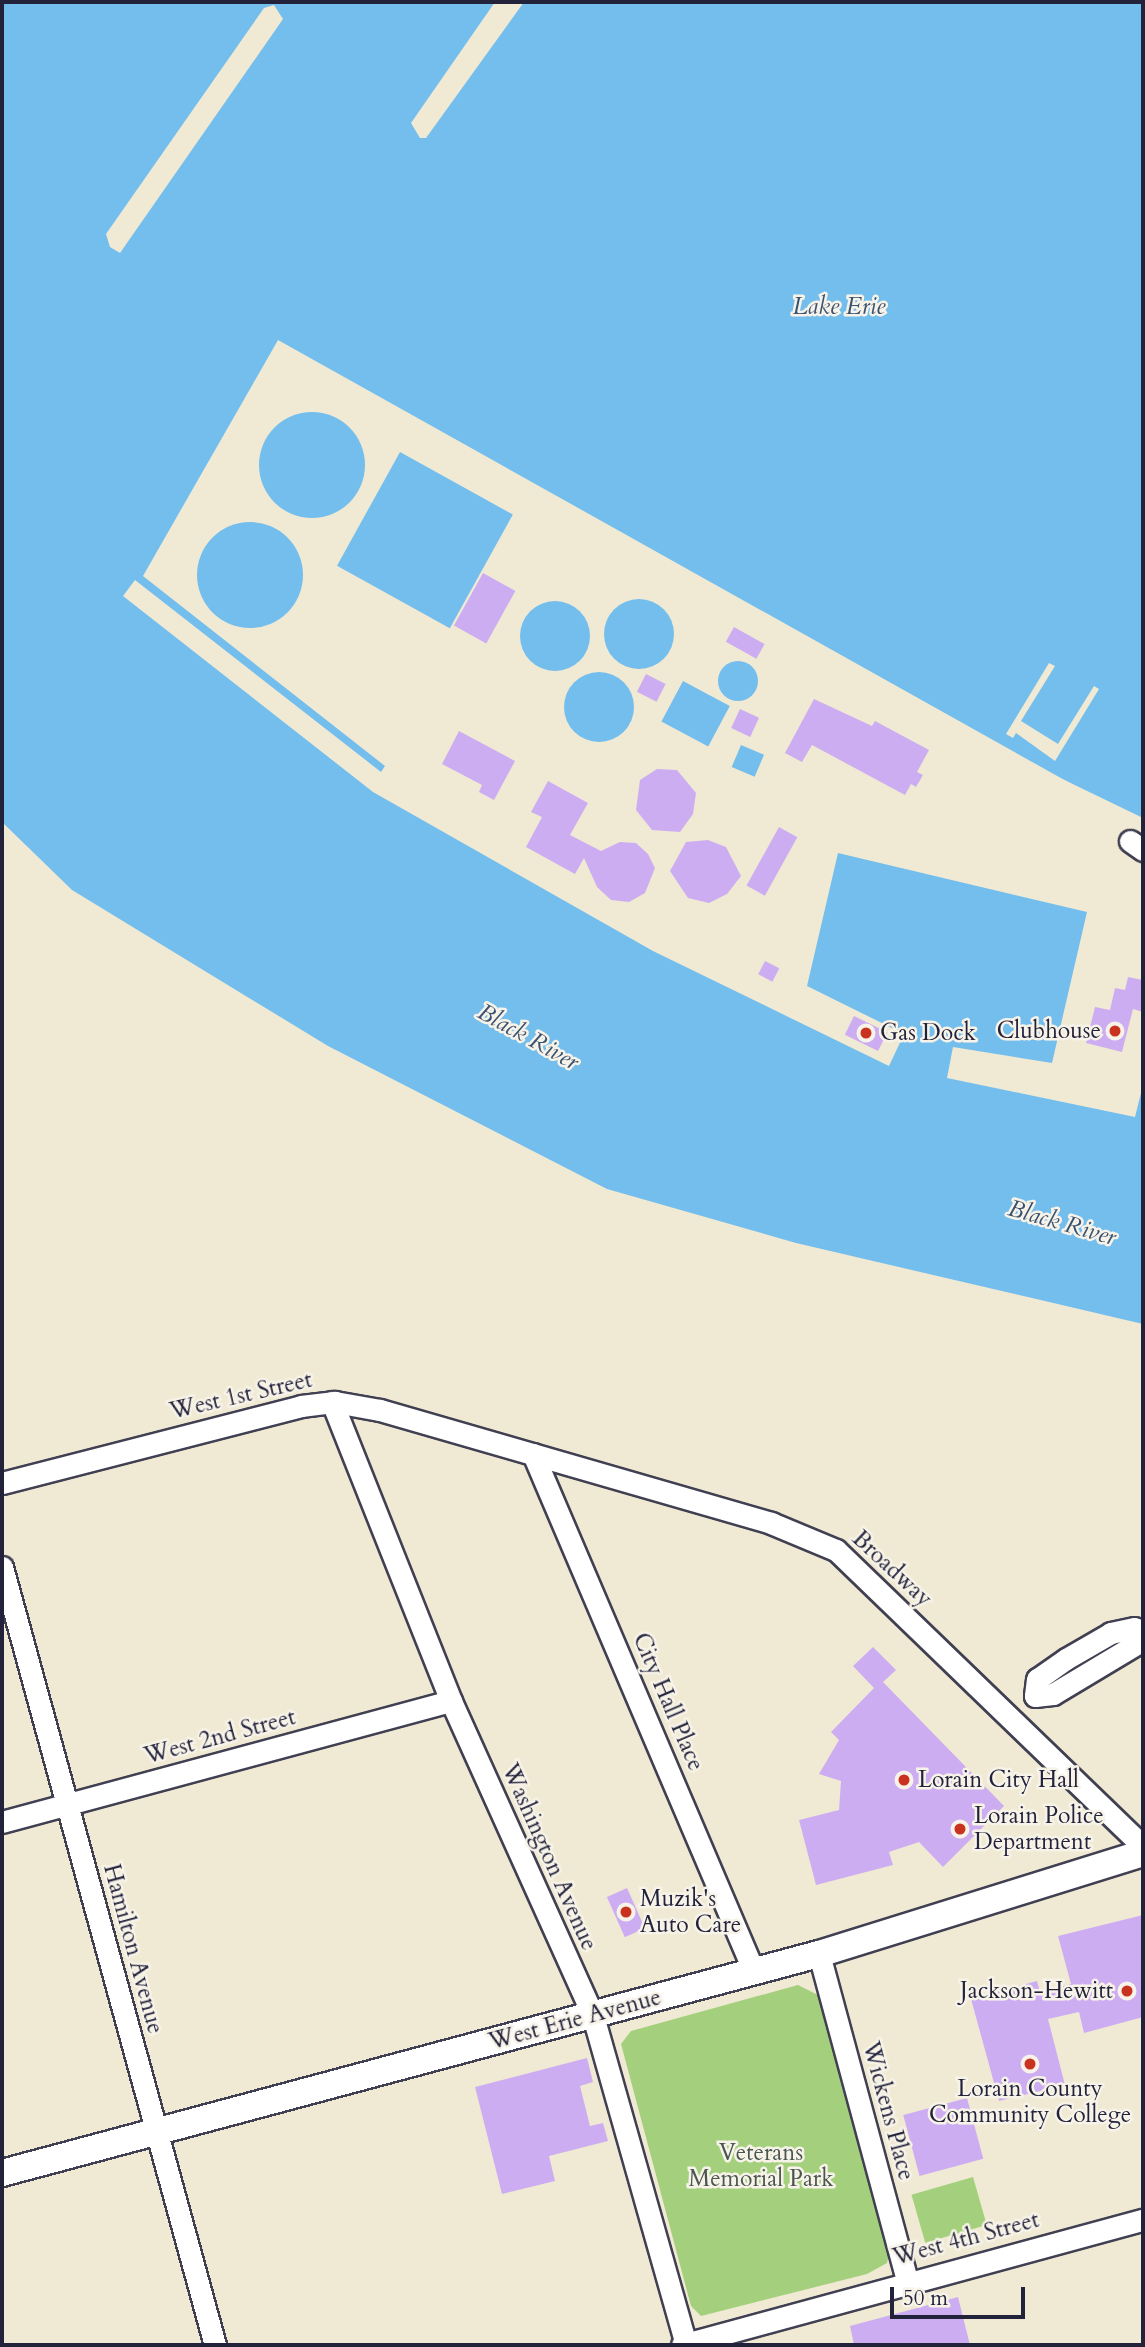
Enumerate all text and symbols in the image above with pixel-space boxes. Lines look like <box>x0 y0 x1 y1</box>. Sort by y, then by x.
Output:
water label: Lake Erie <box>792 293 886 321</box>
water label: Black River <box>472 998 584 1076</box>
place label: Clubhouse <box>997 1017 1101 1045</box>
place label: Gas Dock <box>880 1019 976 1047</box>
marker: Clubhouse <box>1107 1023 1123 1039</box>
marker: Gas Dock <box>858 1025 874 1041</box>
water label: Black River <box>1005 1194 1119 1252</box>
street label: West 1st Street <box>167 1366 315 1426</box>
street label: Broadway <box>846 1525 938 1613</box>
street label: City Hall Place <box>627 1629 709 1775</box>
street label: West 2nd Street <box>141 1704 299 1770</box>
street label: Washington Avenue <box>495 1759 603 1955</box>
place label: Lorain City Hall <box>918 1766 1079 1794</box>
marker: Lorain City Hall <box>896 1772 912 1788</box>
place label: Lorain Police Department <box>974 1802 1104 1856</box>
marker: Lorain Police Department <box>952 1821 968 1837</box>
street label: Hamilton Avenue <box>97 1861 169 2037</box>
place label: Muzik's Auto Care <box>640 1885 741 1939</box>
marker: Muzik's Auto Care <box>618 1904 634 1920</box>
place label: Jackson-Hewitt <box>960 1977 1113 2005</box>
marker: Jackson-Hewitt <box>1119 1983 1135 1999</box>
street label: West Erie Avenue <box>486 1984 664 2056</box>
street label: Wickens Place <box>856 2039 920 2183</box>
marker: Lorain County Community College <box>1022 2056 1038 2072</box>
place label: Lorain County Community College <box>929 2075 1131 2129</box>
park label: Veterans Memorial Park <box>688 2139 834 2193</box>
street label: West 4th Street <box>890 2206 1042 2272</box>
scale bar <box>893 2274 1028 2318</box>
text: 50 m <box>903 2284 948 2313</box>

